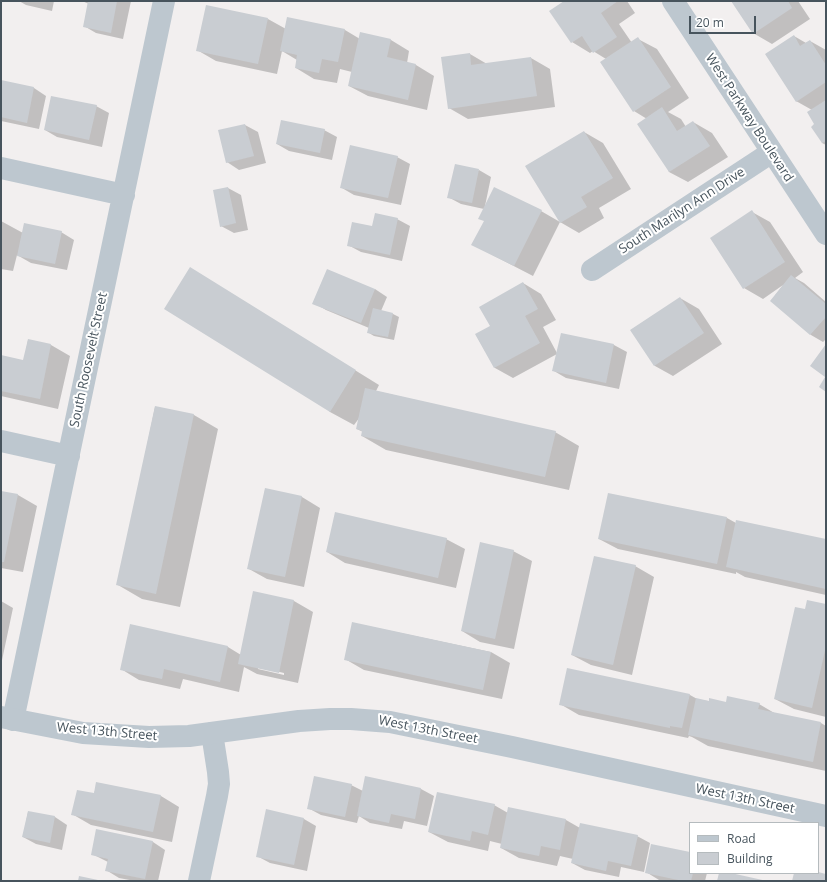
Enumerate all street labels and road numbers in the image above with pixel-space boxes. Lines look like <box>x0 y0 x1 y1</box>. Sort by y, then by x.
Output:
street label: West Parkway Boulevard <box>702 51 796 185</box>
street label: South Marilyn Ann Drive <box>616 164 748 258</box>
street label: South Roosevelt Street <box>67 291 111 429</box>
street label: West 13th Street <box>377 713 479 747</box>
street label: West 13th Street <box>56 720 158 744</box>
street label: West 13th Street <box>694 781 796 817</box>

